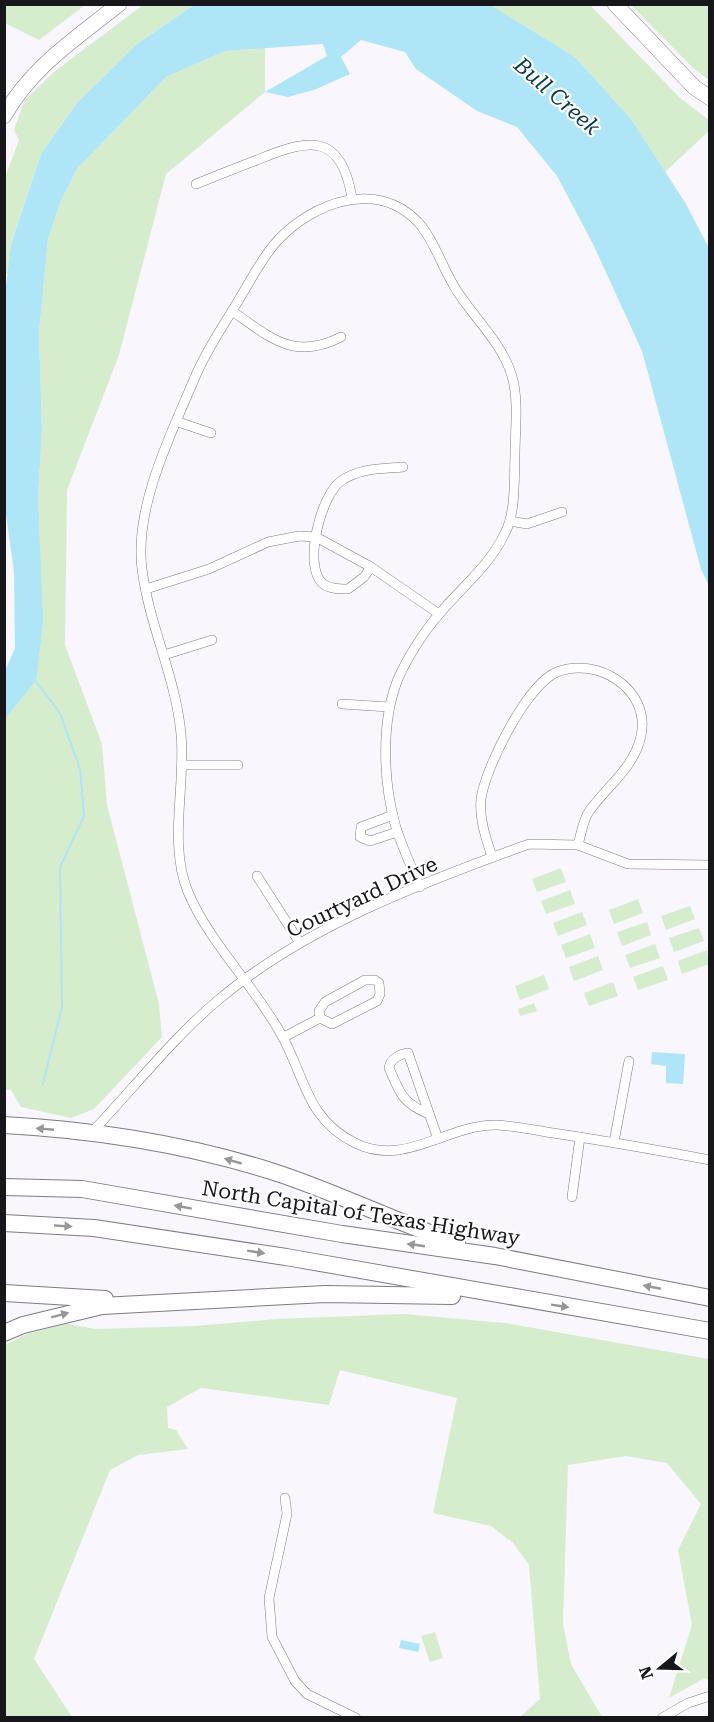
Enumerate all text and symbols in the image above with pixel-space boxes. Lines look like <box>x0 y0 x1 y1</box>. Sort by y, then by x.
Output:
water label: Bull Creek <box>508 51 605 140</box>
street label: Courtyard Drive <box>283 852 441 942</box>
one-way arrow <box>36 1124 55 1133</box>
one-way arrow <box>224 1156 242 1165</box>
street label: North Capital of Texas Highway <box>200 1176 522 1250</box>
one-way arrow <box>173 1202 192 1211</box>
one-way arrow <box>53 1222 72 1231</box>
one-way arrow <box>407 1240 426 1249</box>
one-way arrow <box>247 1248 266 1257</box>
one-way arrow <box>642 1282 661 1291</box>
one-way arrow <box>550 1302 569 1311</box>
one-way arrow <box>51 1310 69 1320</box>
north arrow <box>630 1638 690 1698</box>
text: N <box>635 1664 657 1682</box>

